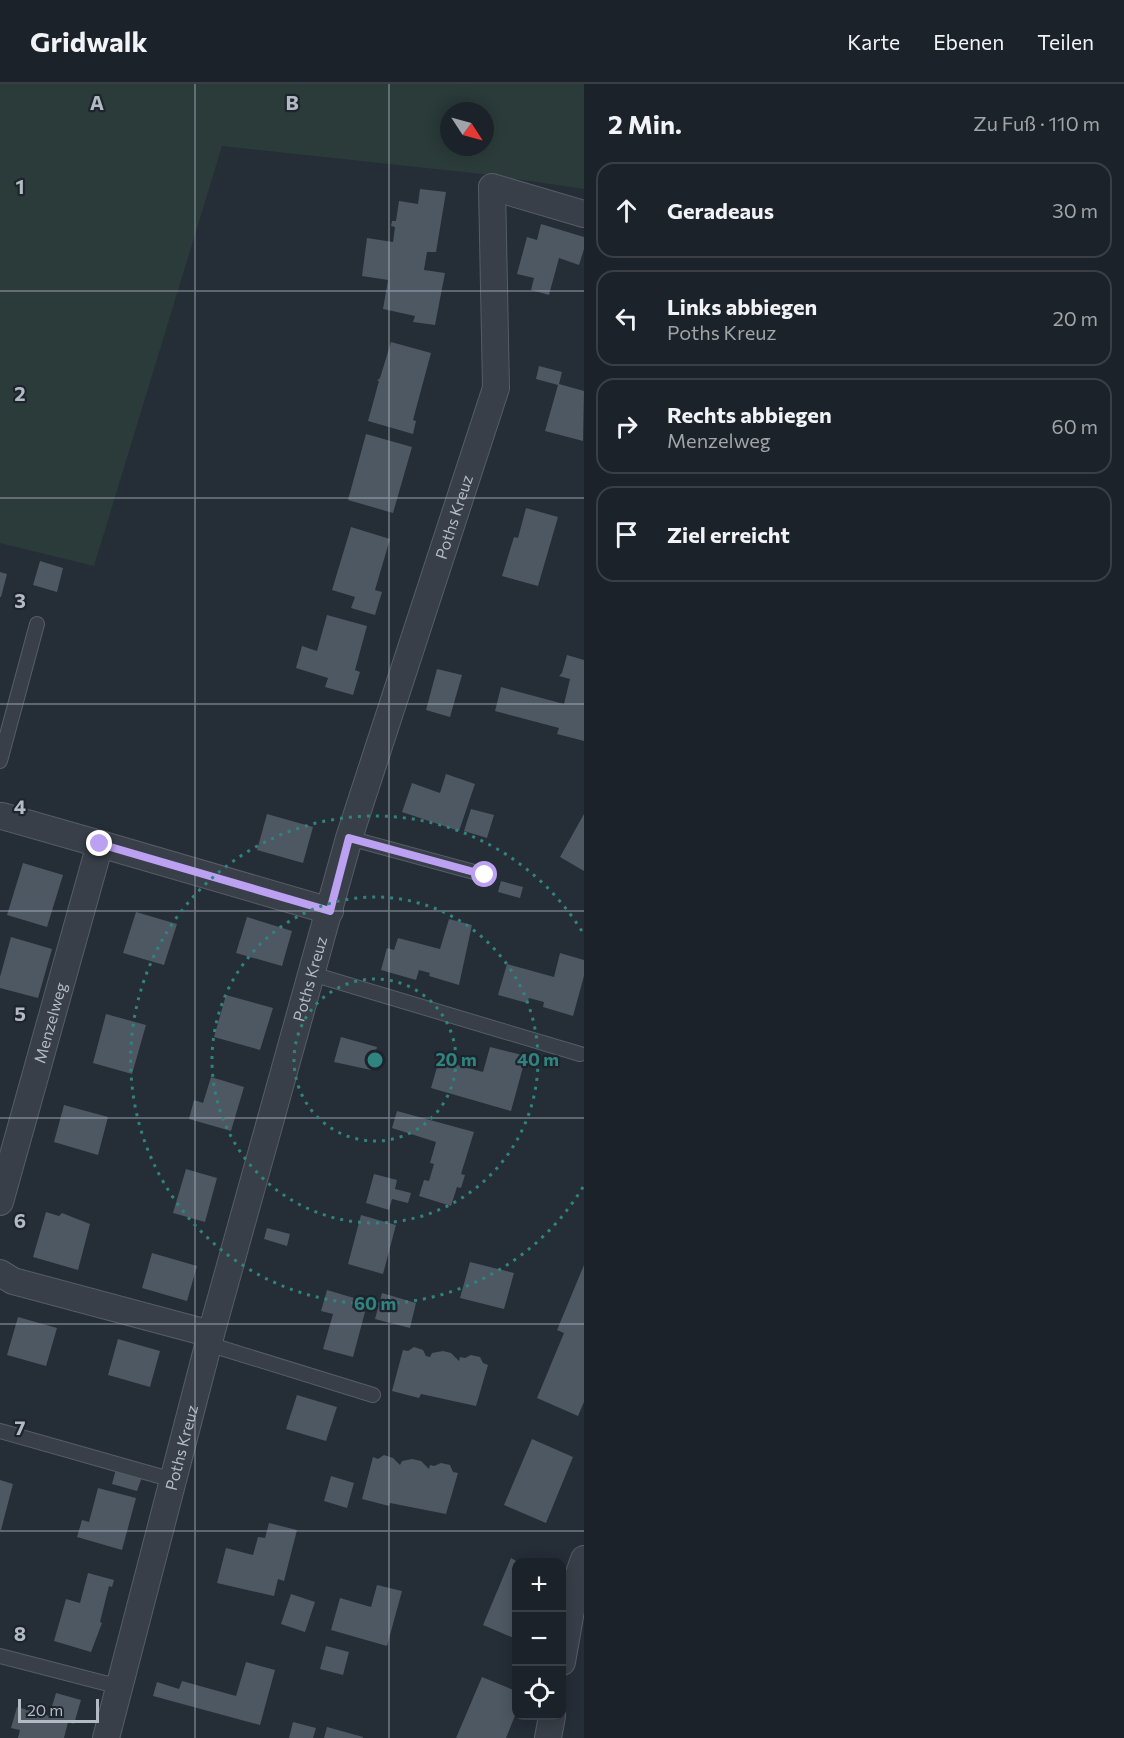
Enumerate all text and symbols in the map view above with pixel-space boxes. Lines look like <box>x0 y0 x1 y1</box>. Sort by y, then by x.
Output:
text: Gridwalk <box>30 24 148 58</box>
text: Karte <box>847 29 900 54</box>
text: Ebenen <box>933 29 1004 54</box>
text: Teilen <box>1037 29 1094 54</box>
text: A <box>90 90 104 114</box>
text: B <box>285 90 299 114</box>
north arrow <box>440 102 494 156</box>
text: 2 Min. <box>608 108 682 139</box>
text: Zu Fuß · 110 m <box>973 111 1100 135</box>
text: 1 <box>15 174 25 198</box>
icon: ahead <box>610 194 643 227</box>
text: Geradeaus <box>667 197 774 224</box>
text: 30 m <box>1052 198 1098 222</box>
text: Links abbiegen <box>667 293 817 320</box>
icon: left <box>610 302 643 335</box>
text: 20 m <box>1053 306 1098 330</box>
text: Poths Kreuz <box>667 320 776 344</box>
text: 2 <box>14 381 26 405</box>
text: Rechts abbiegen <box>667 401 832 428</box>
icon: right <box>610 410 643 443</box>
text: 60 m <box>1052 414 1098 438</box>
text: Menzelweg <box>667 428 771 452</box>
street label: Poths Kreuz <box>431 472 476 561</box>
icon: arrive <box>610 518 643 551</box>
text: Ziel erreicht <box>667 521 790 548</box>
text: 3 <box>14 588 26 612</box>
text: 4 <box>14 794 26 818</box>
route end <box>86 830 112 856</box>
route start <box>471 861 497 887</box>
street label: Poths Kreuz <box>288 934 330 1023</box>
street label: Menzelweg <box>29 980 70 1065</box>
text: 5 <box>14 1001 26 1025</box>
text: 20 m <box>435 1048 477 1070</box>
text: 40 m <box>517 1048 559 1070</box>
centre of rings <box>365 1050 385 1070</box>
text: 6 <box>14 1208 26 1232</box>
text: 60 m <box>354 1292 396 1314</box>
street label: Poths Kreuz <box>161 1403 201 1492</box>
text: 7 <box>15 1415 26 1439</box>
map controls <box>512 1558 566 1720</box>
button: + <box>512 1558 566 1612</box>
button: − <box>512 1612 566 1666</box>
text: 8 <box>14 1621 26 1645</box>
button: locate <box>512 1666 566 1720</box>
scale bar <box>18 1696 99 1724</box>
text: 20 m <box>27 1700 63 1719</box>

